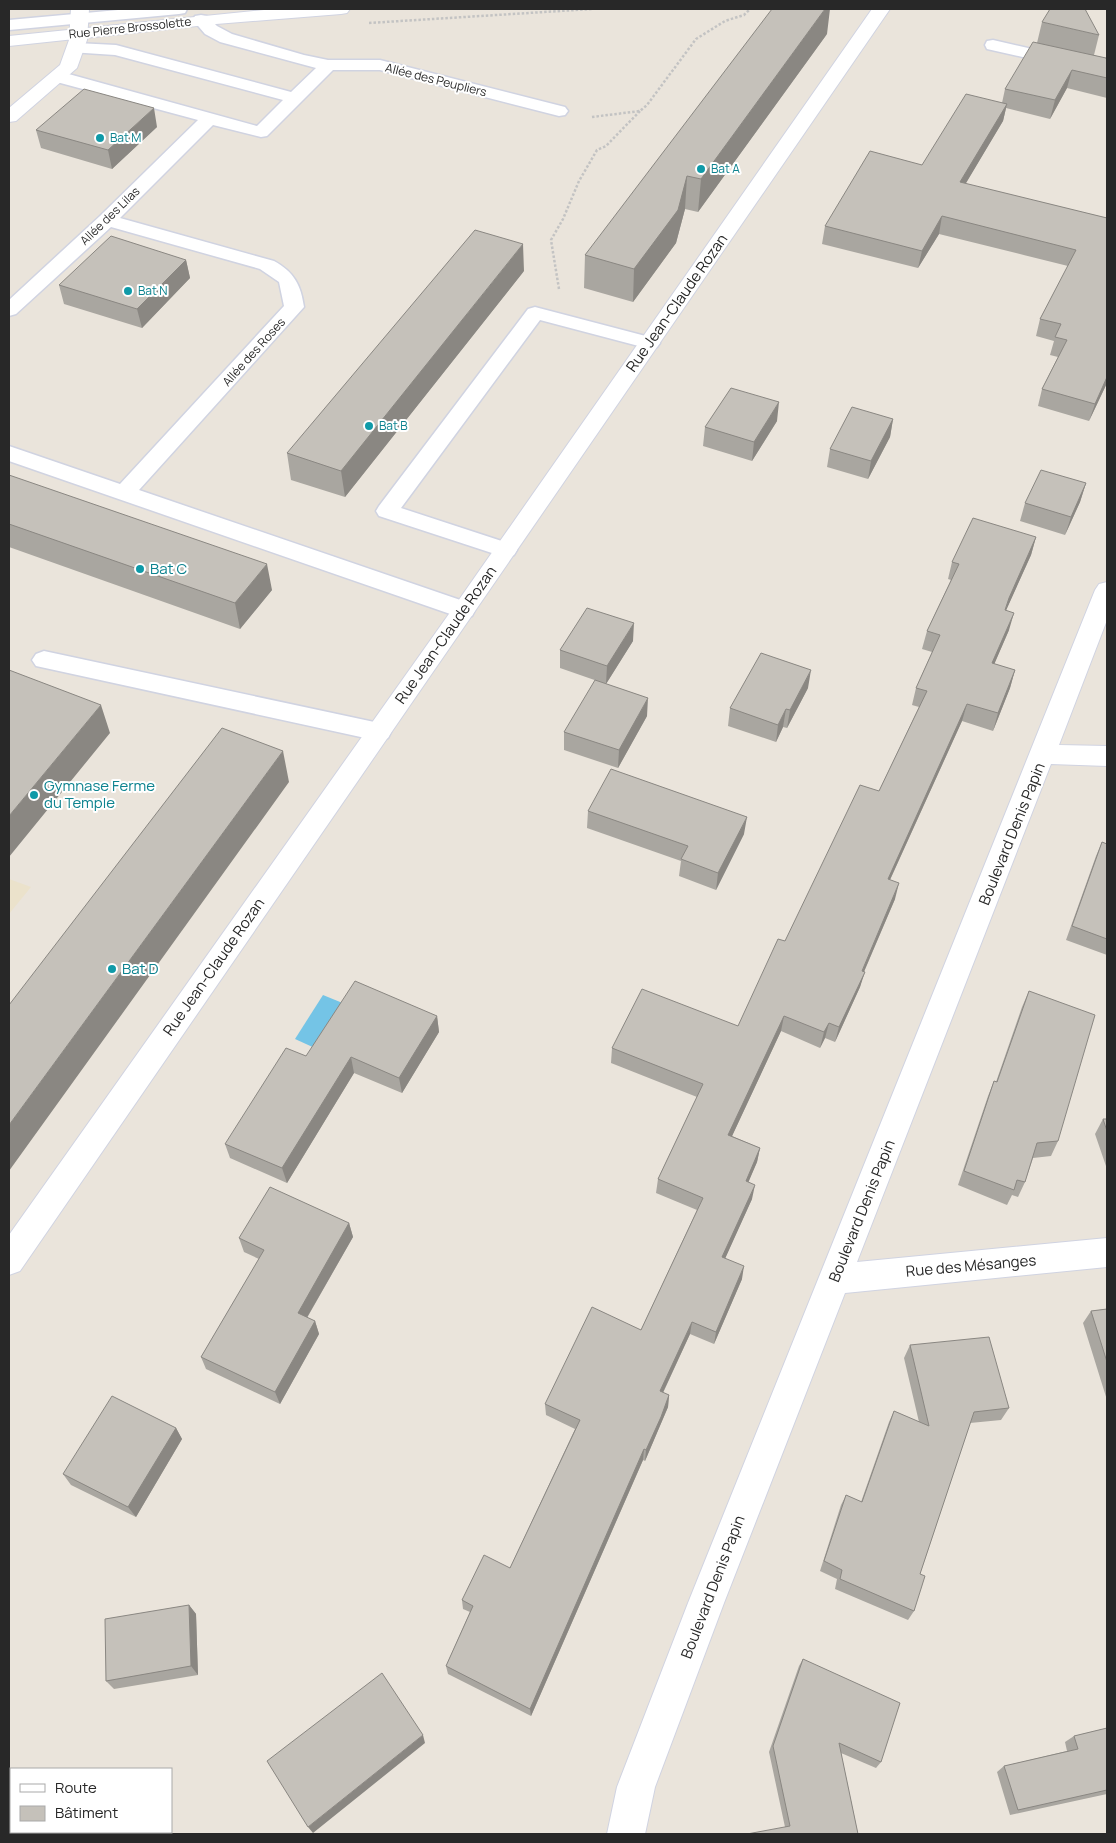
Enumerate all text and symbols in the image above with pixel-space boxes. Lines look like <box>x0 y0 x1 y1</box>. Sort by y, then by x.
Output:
street label: Rue Pierre Brossolette <box>68 13 192 42</box>
street label: Allée des Peupliers <box>384 59 489 100</box>
place label: Bat M <box>110 129 141 146</box>
marker: Bat M <box>94 132 106 144</box>
place label: Bat A <box>711 160 740 177</box>
marker: Bat A <box>695 163 707 175</box>
street label: Allée des Lilas <box>76 183 143 249</box>
street label: Rue Jean-Claude Rozan <box>621 229 732 376</box>
place label: Bat N <box>138 282 167 299</box>
marker: Bat N <box>122 285 134 297</box>
street label: Allée des Roses <box>218 314 289 390</box>
place label: Bat B <box>379 417 408 434</box>
marker: Bat B <box>363 420 375 432</box>
place label: Bat C <box>150 558 188 579</box>
street label: Rue Jean-Claude Rozan <box>390 561 501 708</box>
marker: Bat C <box>134 563 146 575</box>
street label: Boulevard Denis Papin <box>973 759 1050 908</box>
place label: Gymnase Ferme du Temple <box>44 775 155 813</box>
marker: Gymnase Ferme du Temple <box>28 789 40 801</box>
street label: Rue Jean-Claude Rozan <box>158 893 269 1040</box>
place label: Bat D <box>122 958 159 979</box>
marker: Bat D <box>106 963 118 975</box>
street label: Boulevard Denis Papin <box>823 1136 900 1285</box>
street label: Rue des Mésanges <box>905 1249 1037 1282</box>
street label: Boulevard Denis Papin <box>676 1512 750 1661</box>
legend <box>10 1768 172 1833</box>
text: Route <box>55 1777 97 1798</box>
text: Bâtiment <box>55 1802 118 1823</box>

